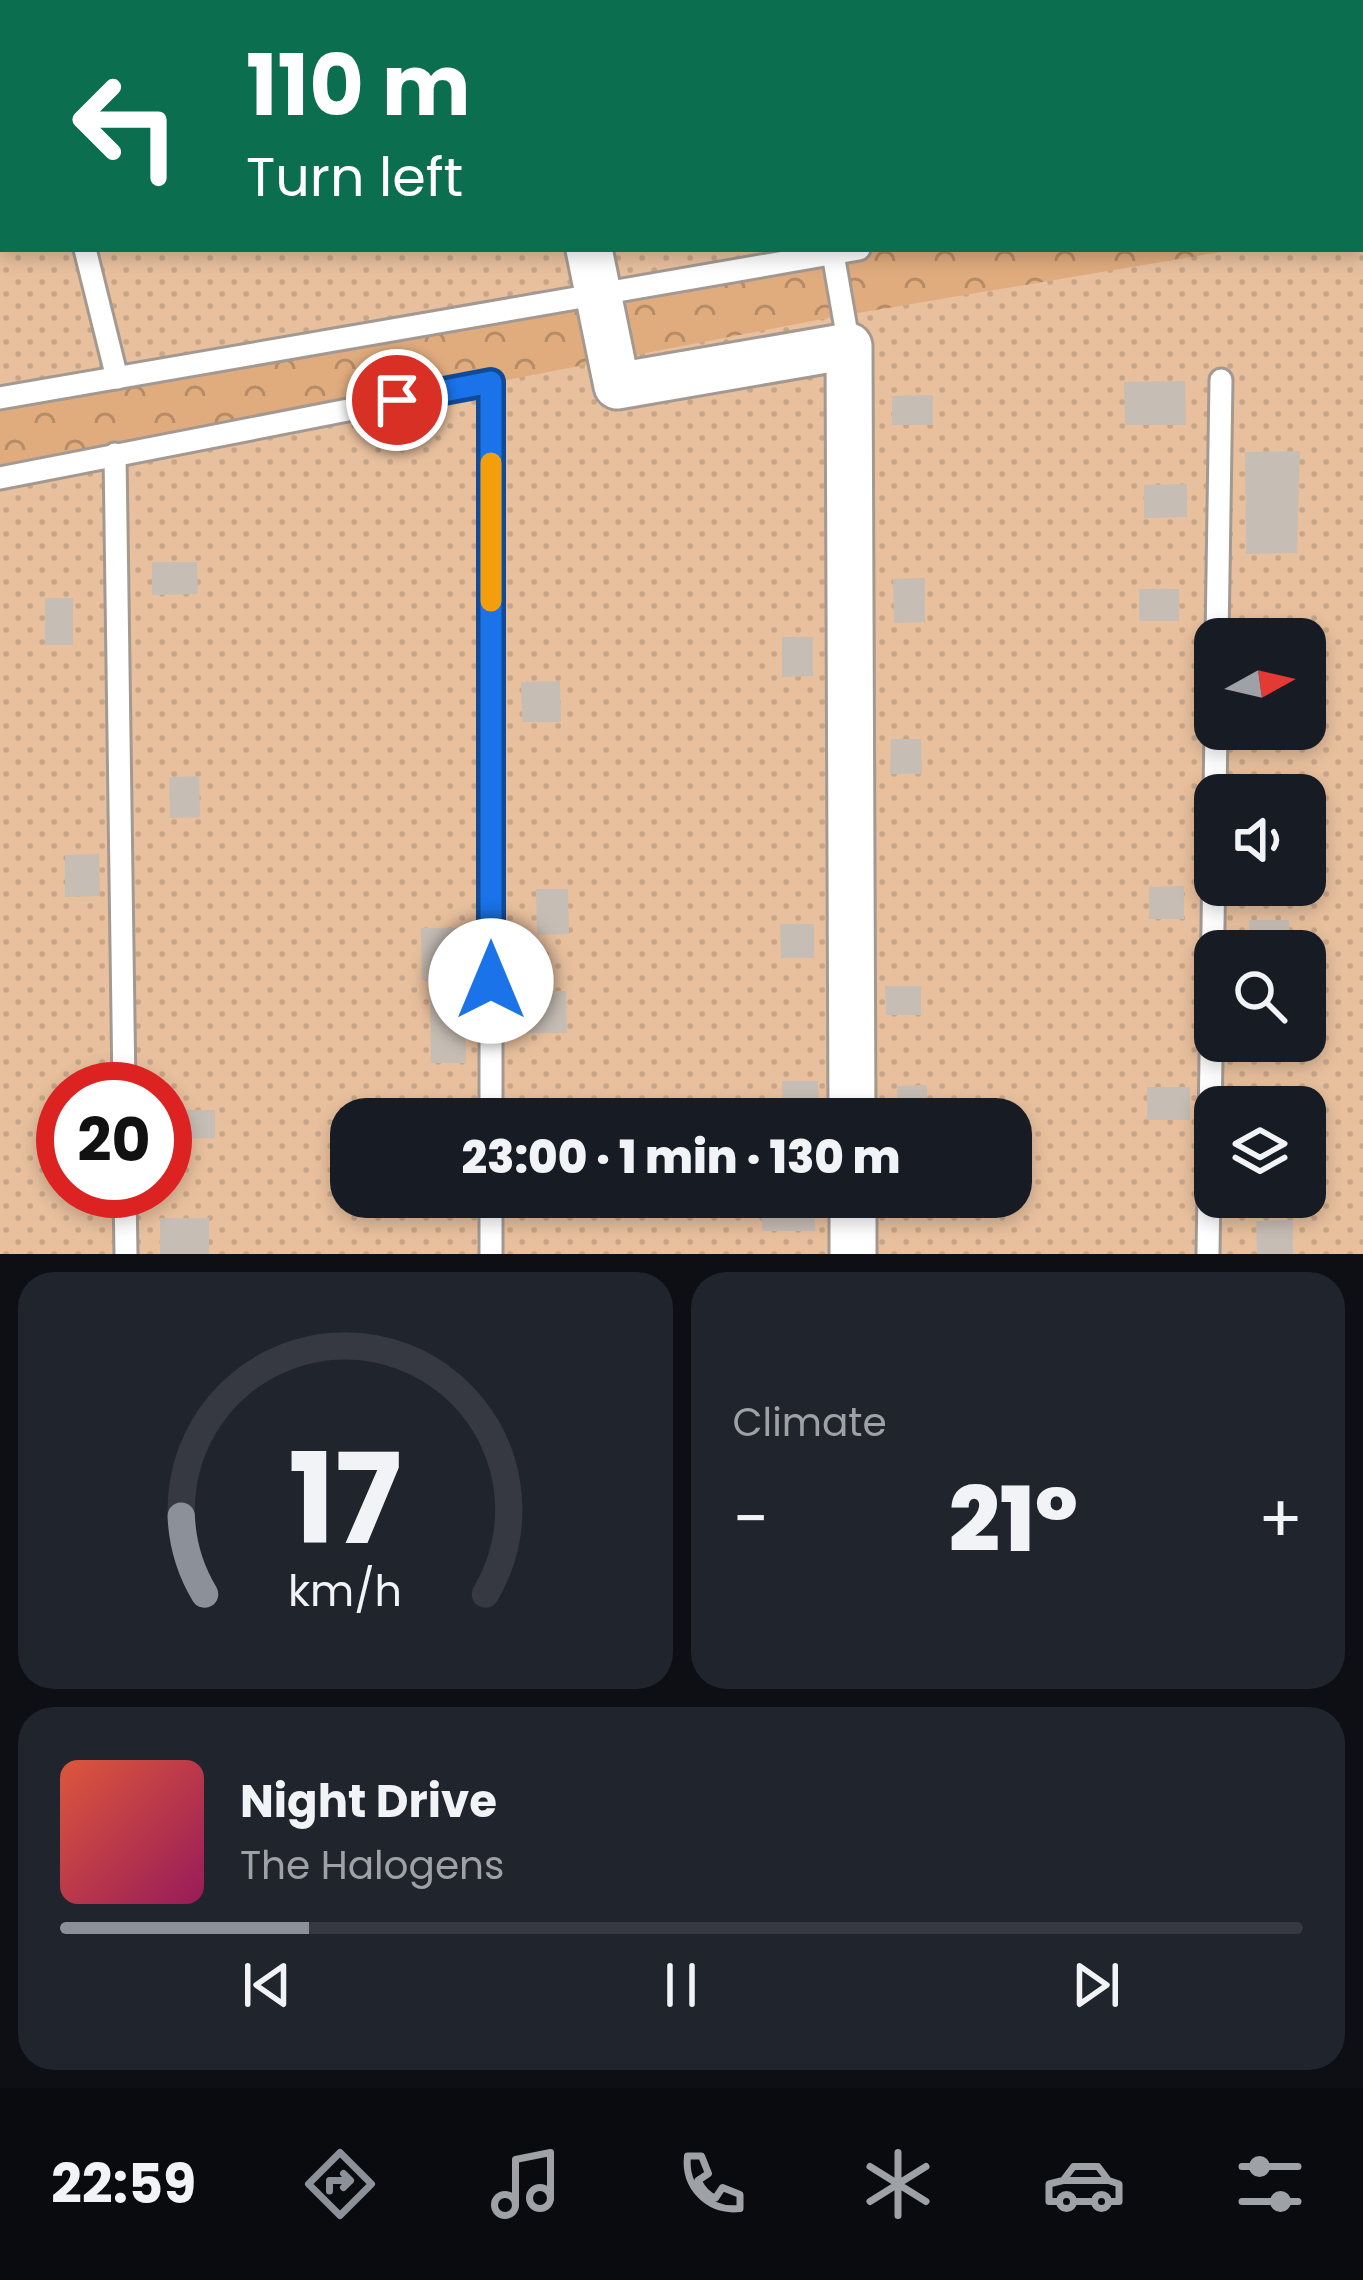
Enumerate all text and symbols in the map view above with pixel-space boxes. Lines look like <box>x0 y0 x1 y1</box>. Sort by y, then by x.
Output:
text: 110 m <box>246 27 471 144</box>
icon: left <box>48 48 204 204</box>
text: Turn left <box>246 139 463 215</box>
pin <box>346 349 448 451</box>
icon: arrive <box>364 367 430 433</box>
north arrow <box>1194 618 1326 750</box>
map controls <box>1194 618 1326 1218</box>
button: sound <box>1194 774 1326 906</box>
position arrow <box>428 918 554 1044</box>
button: search <box>1194 930 1326 1062</box>
speed limit sign: 20 <box>36 1062 192 1218</box>
button: layers <box>1194 1086 1326 1218</box>
text: 23:00 · 1 min · 130 m <box>461 1126 901 1189</box>
text: Climate <box>733 1395 887 1450</box>
text: 17 <box>288 1412 402 1587</box>
text: 21° <box>949 1456 1078 1583</box>
text: − <box>733 1473 769 1565</box>
text: + <box>1258 1473 1303 1565</box>
text: km/h <box>288 1560 402 1620</box>
text: Night Drive <box>240 1770 497 1833</box>
text: The Halogens <box>240 1838 504 1893</box>
icon: previous <box>234 1952 300 2018</box>
icon: pause <box>648 1952 714 2018</box>
icon: next <box>1063 1952 1129 2018</box>
icon: directions <box>298 2142 382 2226</box>
icon: music <box>484 2142 568 2226</box>
icon: phone <box>670 2142 754 2226</box>
icon: climate <box>856 2142 940 2226</box>
icon: car <box>1042 2142 1126 2226</box>
icon: filters <box>1228 2142 1312 2226</box>
text: 22:59 <box>51 2146 196 2222</box>

